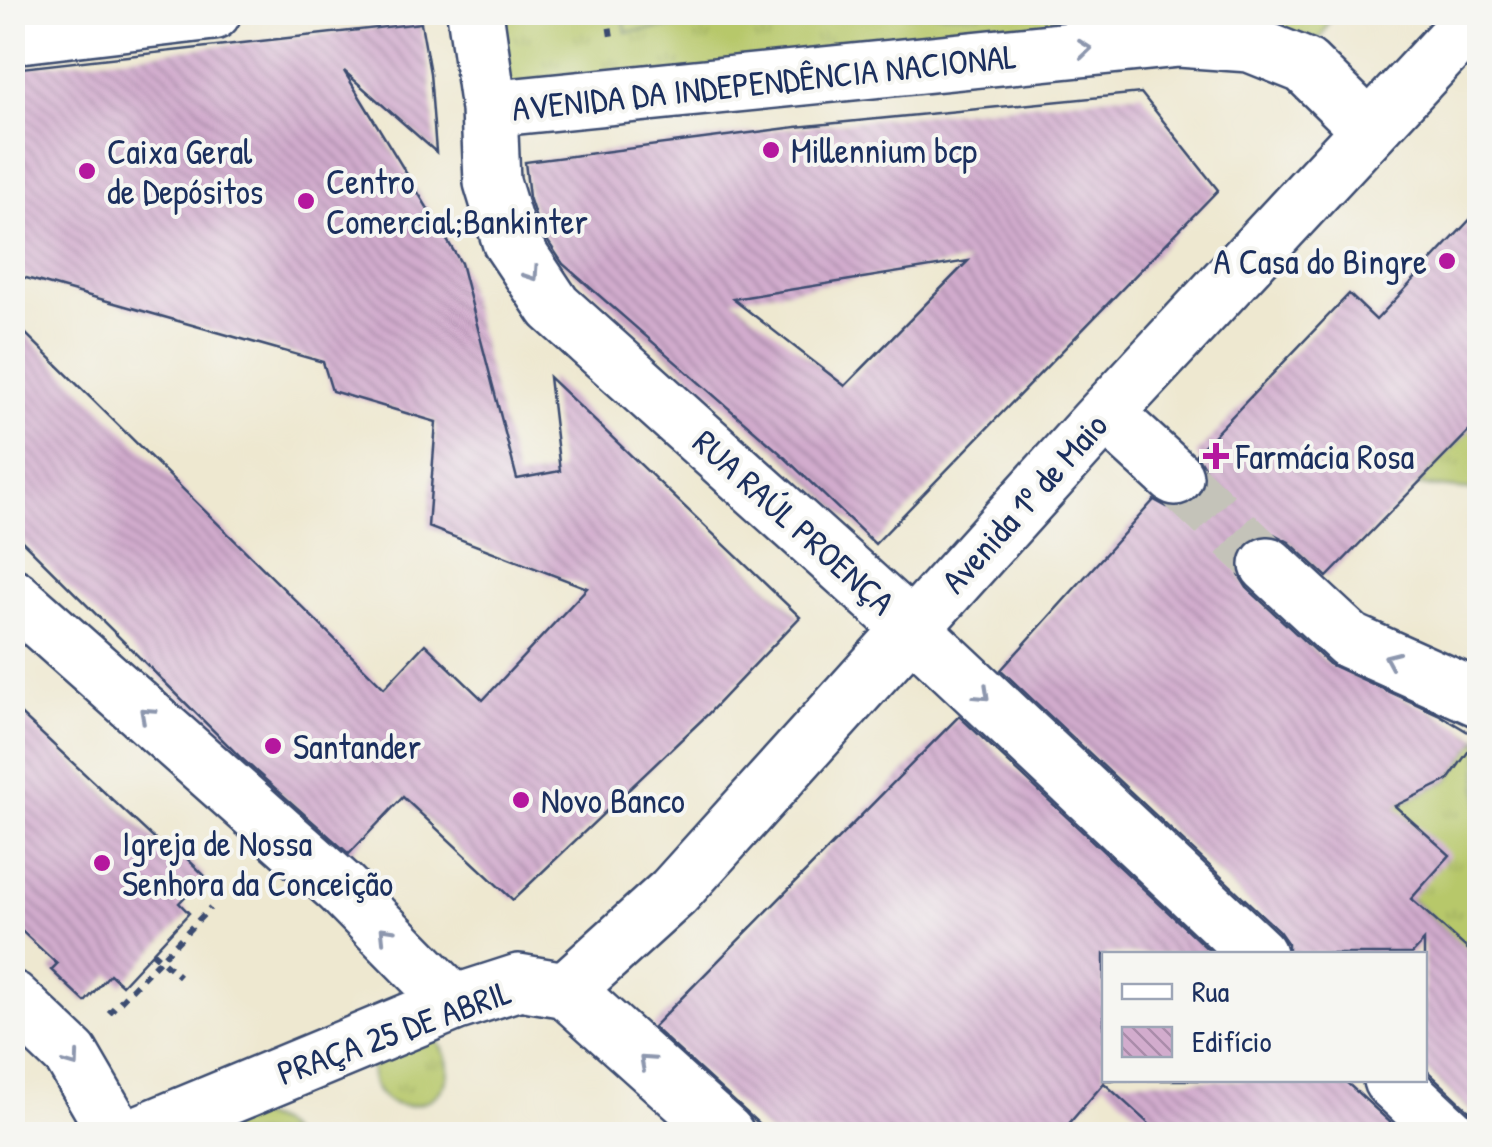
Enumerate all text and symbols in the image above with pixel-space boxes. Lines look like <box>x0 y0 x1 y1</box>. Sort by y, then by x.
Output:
street label: AVENIDA DA INDEPENDÊNCIA NACIONAL <box>509 32 1019 132</box>
one-way arrow <box>1078 39 1094 60</box>
place label: Millennium bcp <box>791 127 977 174</box>
place label: Caixa Geral de Depósitos <box>107 128 263 215</box>
marker: Millennium bcp <box>760 139 782 161</box>
place label: Centro Comercial;Bankinter <box>326 158 588 245</box>
marker: Caixa Geral de Depósitos <box>76 160 98 182</box>
marker: Centro Comercial;Bankinter <box>295 190 317 212</box>
place label: A Casa do Bingre <box>1214 238 1427 285</box>
marker: A Casa do Bingre <box>1436 250 1458 272</box>
one-way arrow <box>520 264 539 282</box>
street label: Avenida 1º de Maio <box>930 403 1118 603</box>
street label: RUA RAÚL PROENÇA <box>683 419 905 625</box>
place label: Farmácia Rosa <box>1235 433 1415 480</box>
marker: Farmácia Rosa <box>1205 445 1227 467</box>
one-way arrow <box>1383 651 1401 671</box>
one-way arrow <box>971 682 989 700</box>
one-way arrow <box>139 708 158 726</box>
place label: Santander <box>293 723 421 770</box>
marker: Santander <box>262 735 284 757</box>
place label: Novo Banco <box>541 777 685 824</box>
marker: Novo Banco <box>510 789 532 811</box>
place label: Igreja de Nossa Senhora da Conceição <box>122 820 393 907</box>
marker: Igreja de Nossa Senhora da Conceição <box>91 852 113 874</box>
one-way arrow <box>379 927 397 945</box>
legend <box>1102 952 1427 1082</box>
street label: PRAÇA 25 DE ABRIL <box>271 968 517 1096</box>
text: Rua <box>1192 971 1230 1011</box>
text: Edifício <box>1192 1021 1272 1061</box>
one-way arrow <box>61 1050 78 1068</box>
one-way arrow <box>639 1056 658 1074</box>

